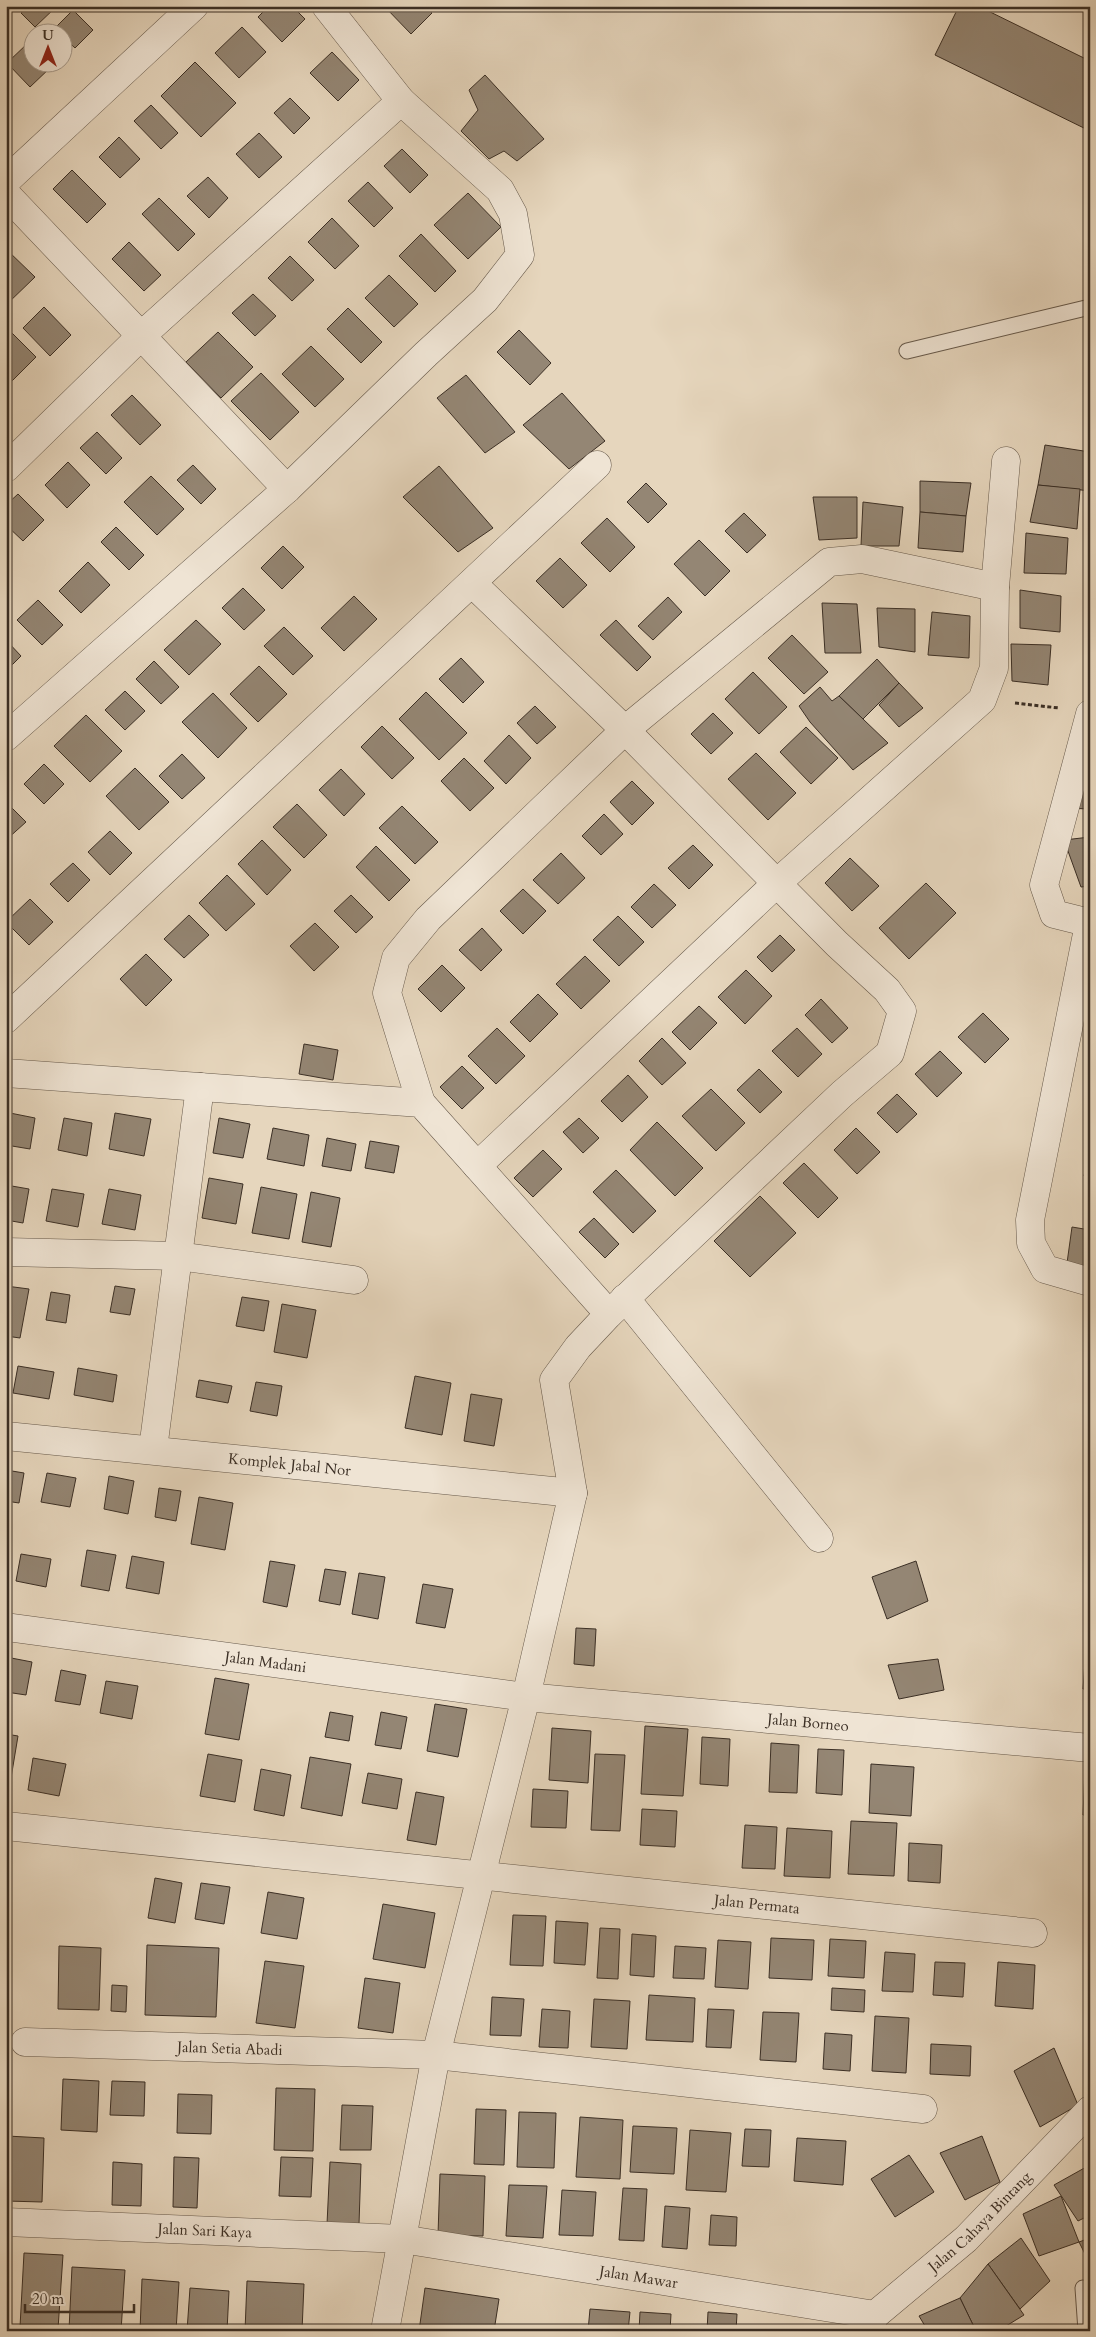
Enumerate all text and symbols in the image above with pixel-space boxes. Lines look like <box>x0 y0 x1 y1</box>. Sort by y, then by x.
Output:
north arrow <box>22 22 72 72</box>
text: U <box>42 26 54 45</box>
street label: Komplek Jabal Nor <box>227 1448 352 1481</box>
street label: Jalan Madani <box>222 1646 308 1677</box>
street label: Jalan Borneo <box>765 1709 850 1736</box>
street label: Jalan Permata <box>711 1890 801 1919</box>
street label: Jalan Setia Abadi <box>175 2037 283 2060</box>
street label: Jalan Cahaya Bintang <box>922 2167 1036 2278</box>
street label: Jalan Sari Kaya <box>155 2218 253 2243</box>
street label: Jalan Mawar <box>596 2261 680 2293</box>
scale bar <box>25 2282 134 2314</box>
text: 20 m <box>32 2289 64 2309</box>

